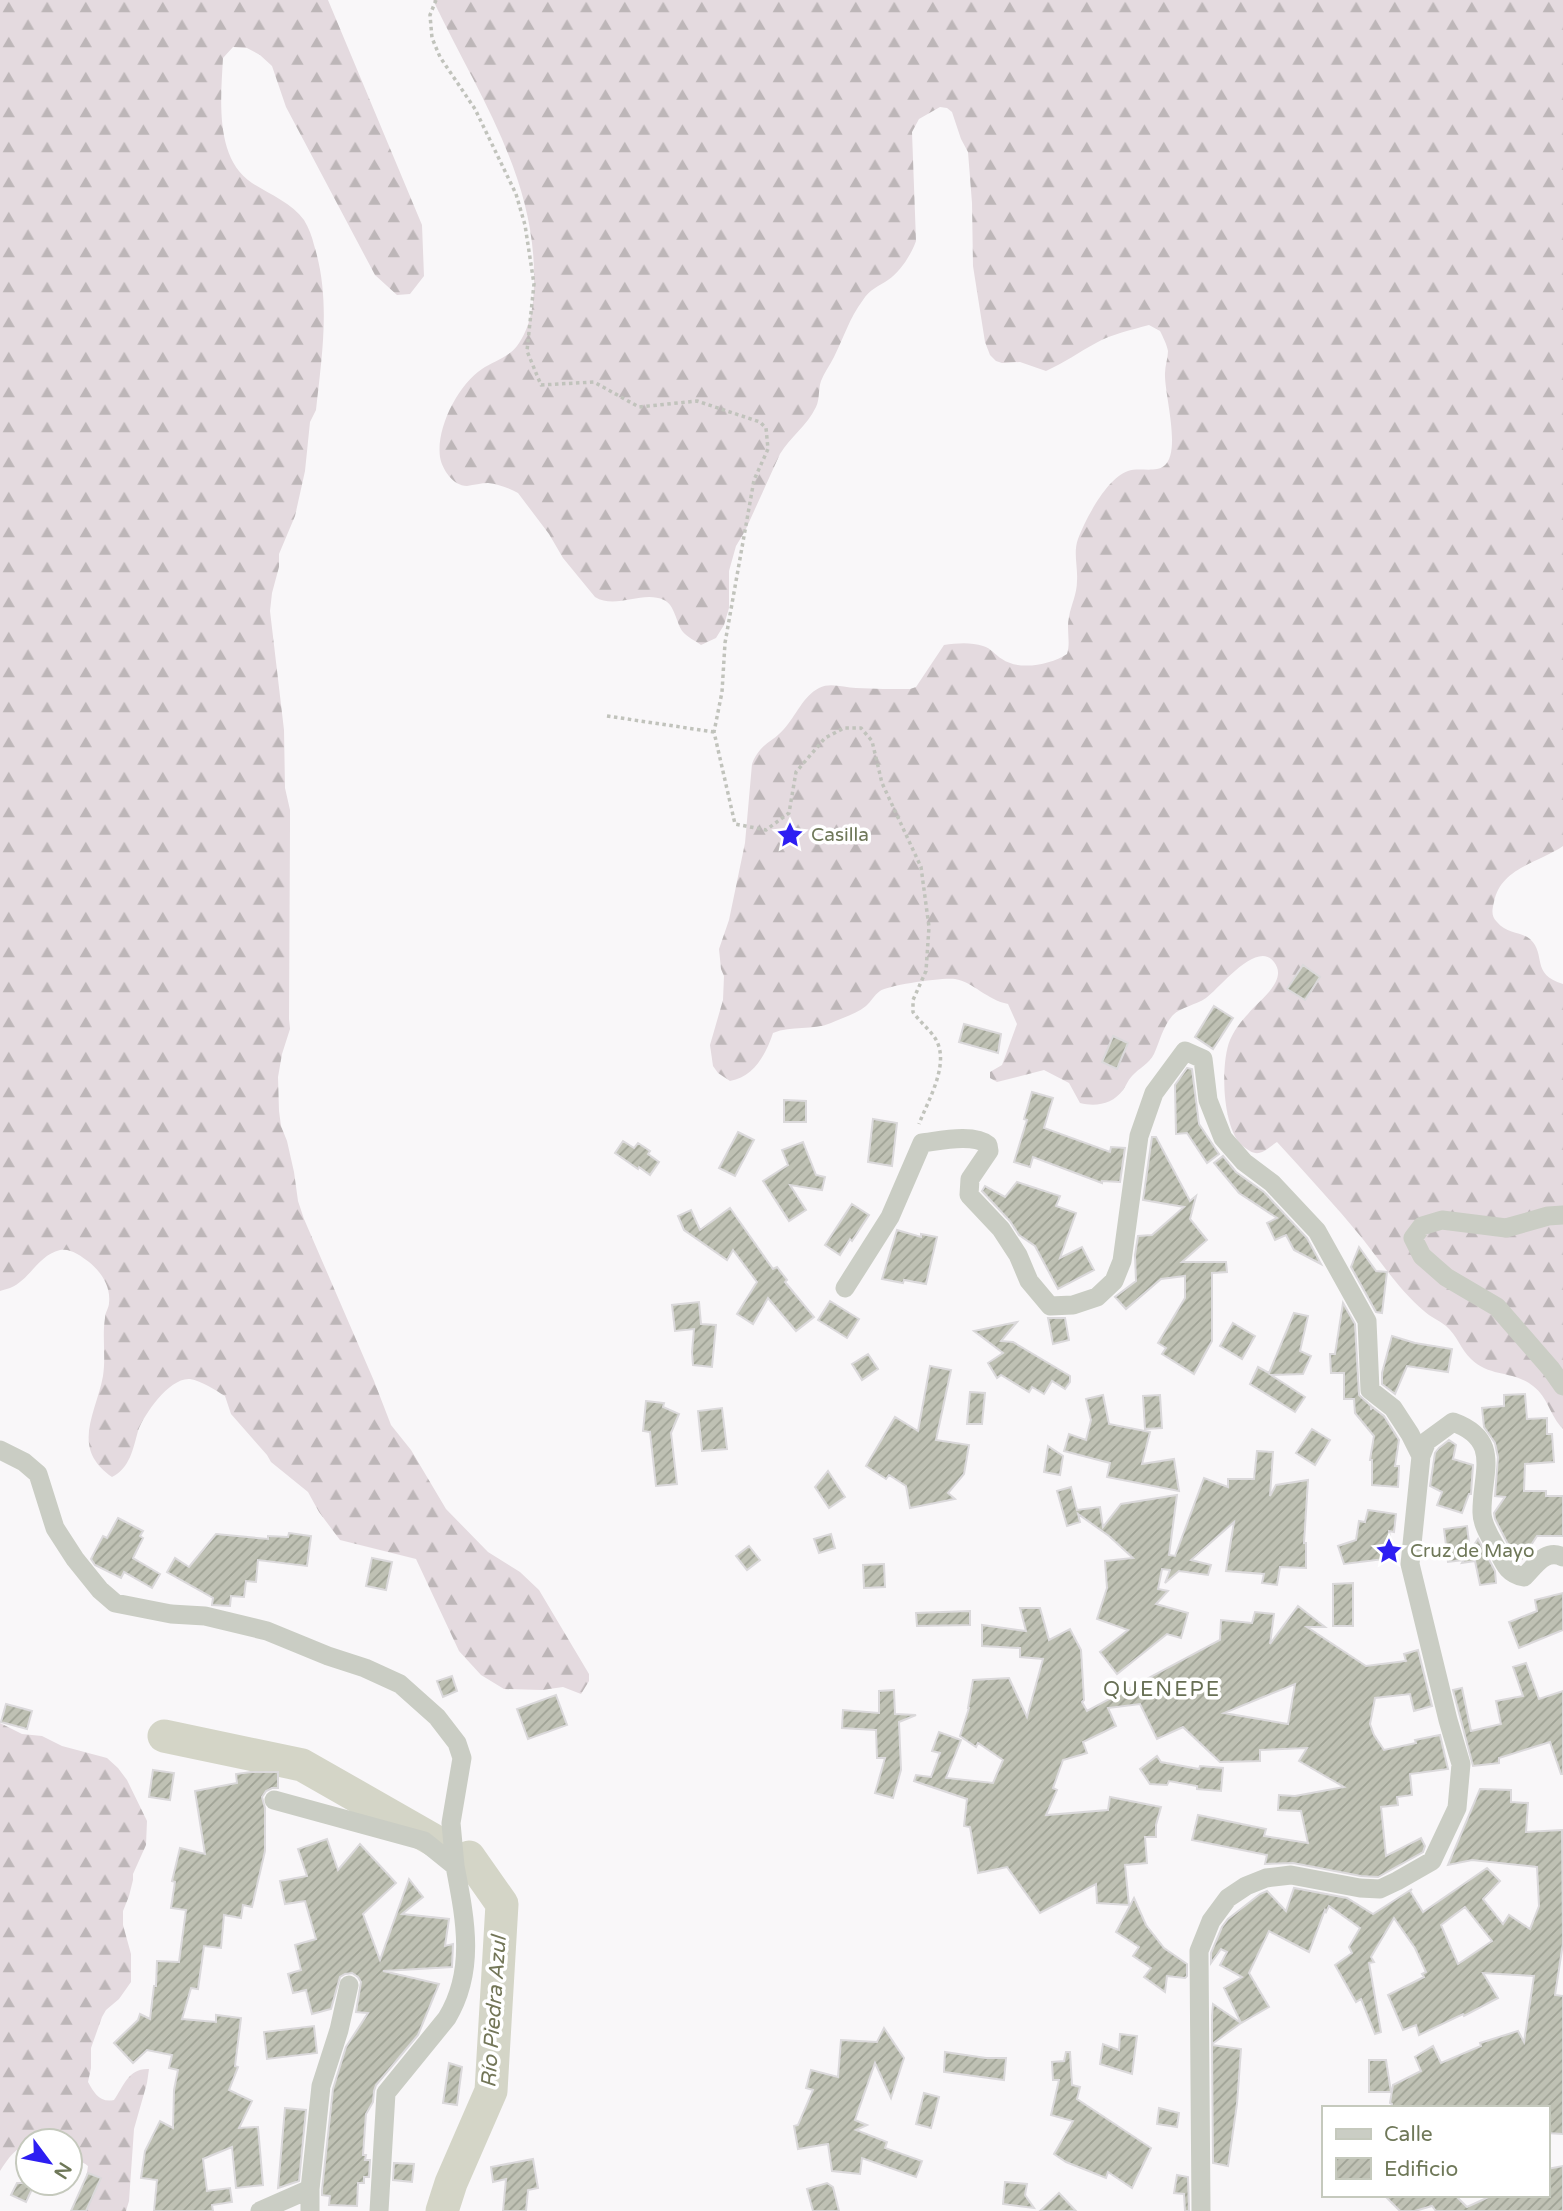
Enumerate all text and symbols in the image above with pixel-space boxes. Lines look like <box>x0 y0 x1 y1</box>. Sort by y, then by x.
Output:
place icon: Casilla <box>775 820 805 850</box>
place label: Casilla <box>811 824 869 846</box>
place icon: Cruz de Mayo <box>1374 1536 1404 1566</box>
place label: Cruz de Mayo <box>1410 1540 1535 1562</box>
district label: QUENEPE <box>1103 1677 1221 1702</box>
water label: Río Piedra Azul <box>476 1932 512 2089</box>
legend <box>1322 2106 1549 2197</box>
text: Calle <box>1384 2122 1433 2147</box>
north arrow <box>14 2127 84 2197</box>
text: Edificio <box>1384 2157 1458 2182</box>
text: N <box>49 2158 76 2183</box>

